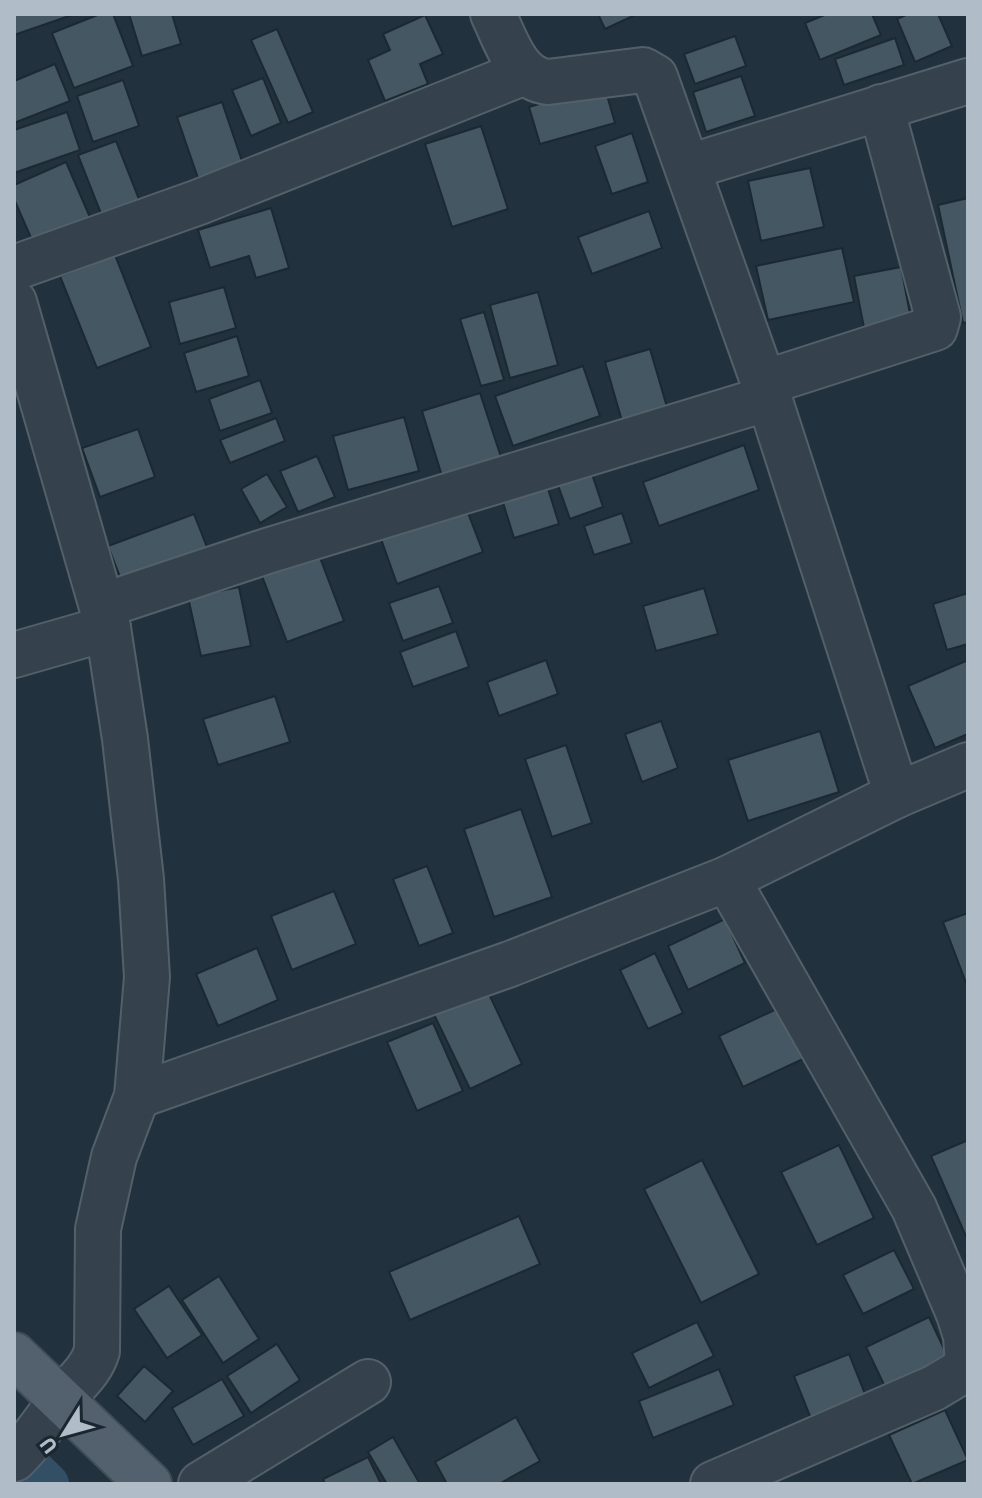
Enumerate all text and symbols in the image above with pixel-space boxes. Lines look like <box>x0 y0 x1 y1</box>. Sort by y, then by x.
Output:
north arrow <box>24 1394 104 1474</box>
text: U <box>32 1430 66 1461</box>

